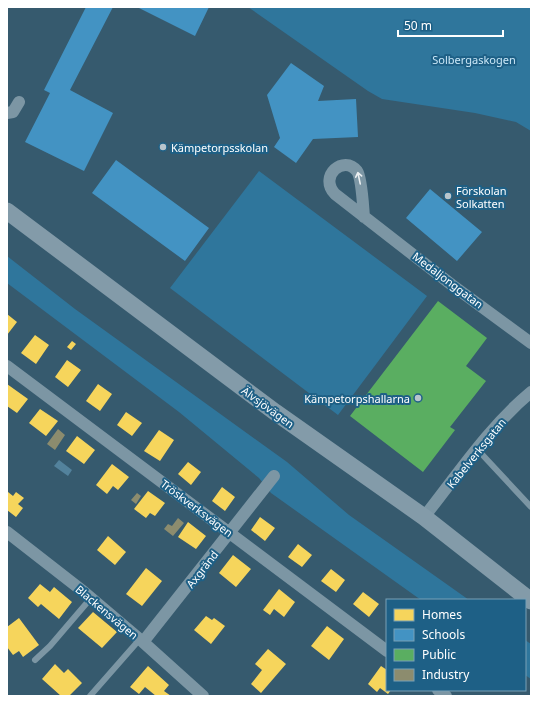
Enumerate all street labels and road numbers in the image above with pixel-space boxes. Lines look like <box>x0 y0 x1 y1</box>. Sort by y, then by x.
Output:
street label: Medaljonggatan <box>410 248 486 312</box>
street label: Älvsjövägen <box>239 383 297 431</box>
street label: Kabelverksgatan <box>443 415 509 491</box>
street label: Tröskverksvägen <box>158 476 236 540</box>
street label: Axgränd <box>183 547 221 591</box>
street label: Blackensvägen <box>73 581 141 643</box>

